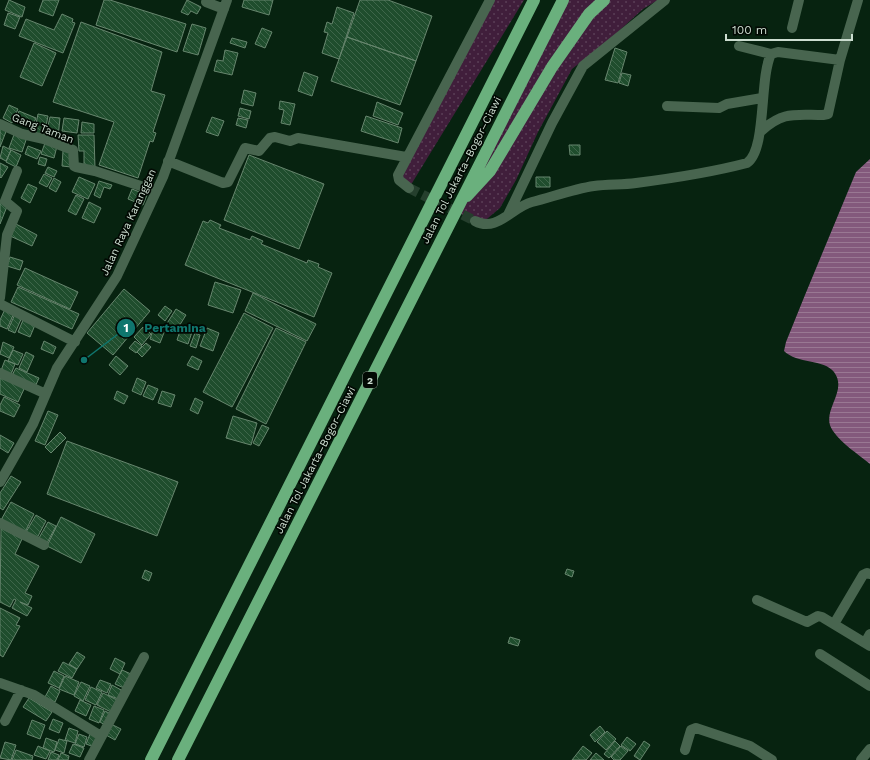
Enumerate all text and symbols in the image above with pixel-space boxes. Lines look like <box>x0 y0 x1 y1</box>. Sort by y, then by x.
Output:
scale bar <box>726 16 852 42</box>
text: 100 m <box>732 23 767 37</box>
street label: Jalan Tol Jakarta–Bogor–Ciawi <box>419 94 504 246</box>
street label: Gang Taman <box>10 111 76 146</box>
street label: Jalan Raya Karanggan <box>98 167 159 278</box>
callout: Pertamina <box>116 316 213 340</box>
text: 1 <box>123 321 129 335</box>
text: Pertamina <box>144 321 206 335</box>
road number: 2 <box>363 372 377 388</box>
street label: Jalan Tol Jakarta–Bogor–Ciawi <box>273 384 358 536</box>

